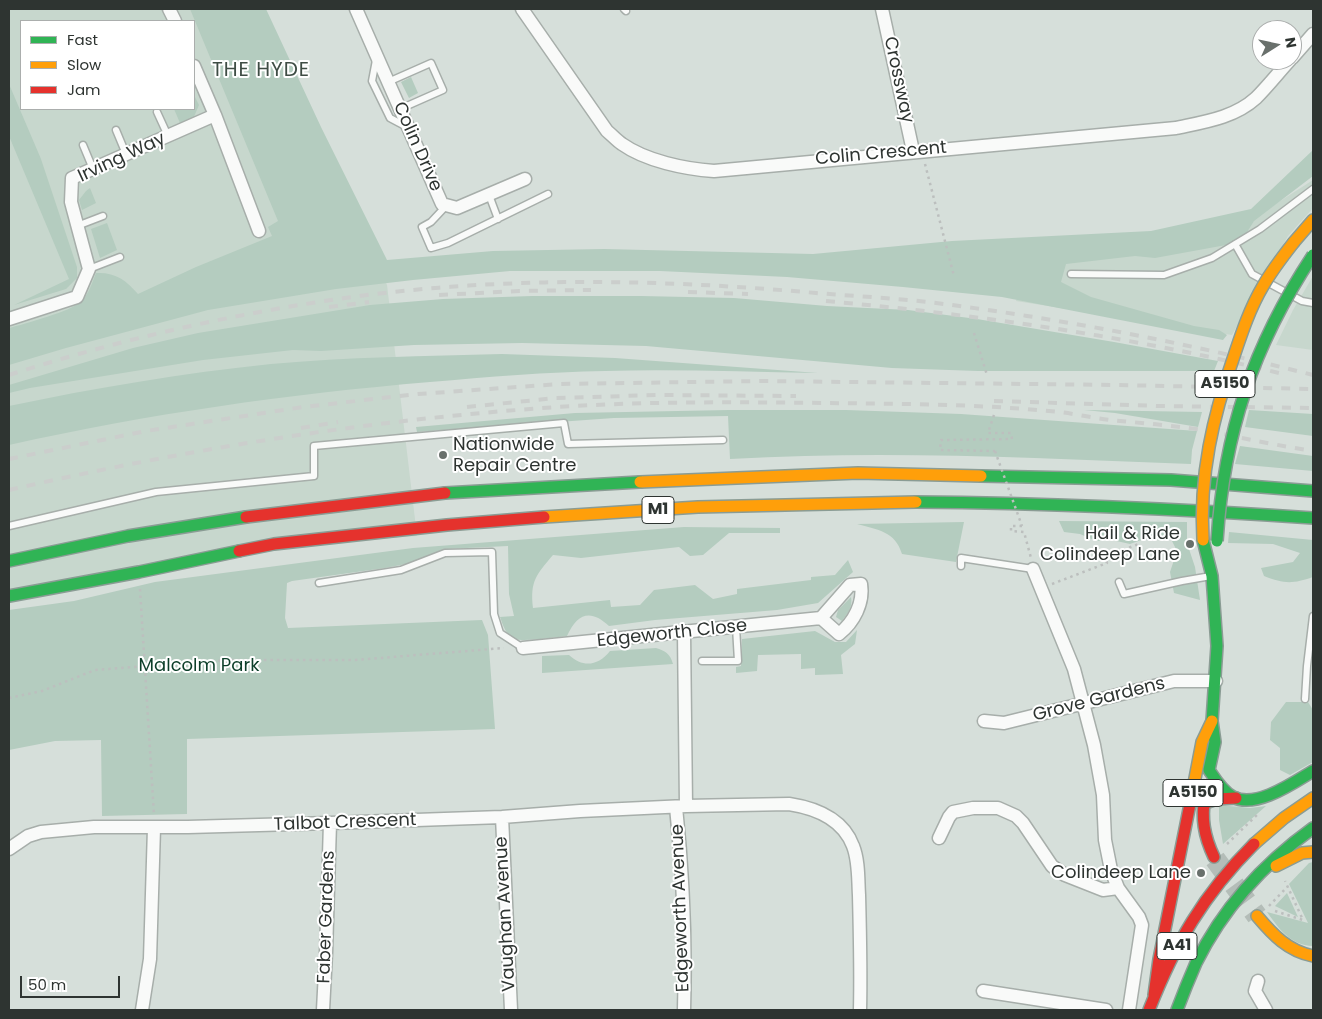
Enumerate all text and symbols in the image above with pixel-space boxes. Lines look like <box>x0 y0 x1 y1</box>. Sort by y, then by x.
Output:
legend <box>20 20 195 110</box>
north arrow <box>1252 20 1302 70</box>
text: Fast <box>67 29 98 50</box>
street label: Crossway <box>878 35 918 125</box>
text: N <box>1280 36 1302 49</box>
text: Slow <box>67 54 101 75</box>
district label: THE HYDE <box>211 59 311 83</box>
text: Jam <box>67 79 101 100</box>
street label: Colin Drive <box>388 99 446 195</box>
street label: Irving Way <box>75 128 169 188</box>
street label: Colin Crescent <box>814 137 948 171</box>
road number: A5150 <box>1195 370 1255 398</box>
place label: Nationwide Repair Centre <box>453 434 576 476</box>
marker: Nationwide Repair Centre <box>437 449 449 461</box>
road number: M1 <box>642 496 674 524</box>
place label: Hail & Ride Colindeep Lane <box>1040 523 1180 566</box>
marker: Hail & Ride Colindeep Lane <box>1184 538 1196 550</box>
street label: Edgeworth Close <box>596 615 748 653</box>
park label: Malcolm Park <box>139 655 259 677</box>
street label: Grove Gardens <box>1031 673 1167 727</box>
road number: A5150 <box>1163 780 1223 806</box>
street label: Talbot Crescent <box>273 810 417 836</box>
street label: Edgeworth Avenue <box>667 824 695 992</box>
street label: Vaughan Avenue <box>491 836 521 992</box>
street label: Faber Gardens <box>314 850 340 984</box>
place label: Colindeep Lane <box>1051 862 1191 884</box>
marker: Colindeep Lane <box>1195 867 1207 879</box>
road number: A41 <box>1157 932 1197 959</box>
scale bar <box>22 966 122 998</box>
text: 50 m <box>28 974 66 995</box>

